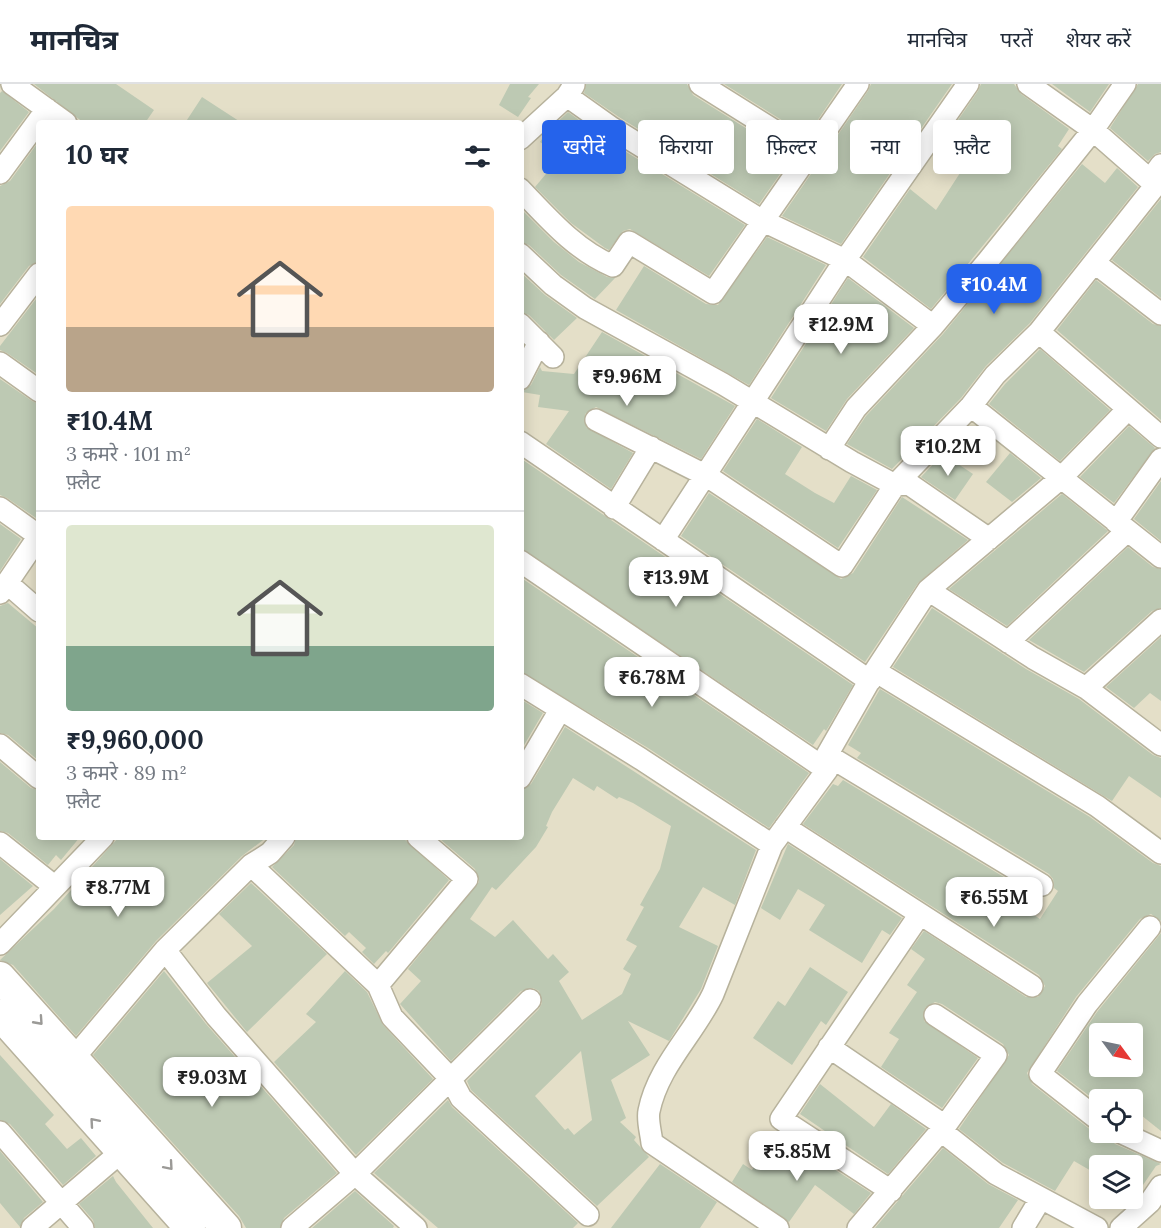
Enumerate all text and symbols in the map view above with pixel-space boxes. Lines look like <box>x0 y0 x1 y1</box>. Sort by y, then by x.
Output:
text: मानचित्र <box>30 22 118 58</box>
text: मानचित्र <box>907 26 967 53</box>
text: परतें <box>1000 26 1033 53</box>
text: शेयर करें <box>1066 26 1131 53</box>
chip: खरीदें <box>542 120 626 174</box>
chip: किराया <box>638 120 734 174</box>
chip: फ़िल्टर <box>746 120 838 174</box>
chip: नया <box>850 120 921 174</box>
chip: फ़्लैट <box>933 120 1011 174</box>
text: 10 घर <box>66 138 128 171</box>
icon: filters <box>461 140 494 173</box>
icon: home <box>226 245 334 353</box>
pin: ₹10.4M <box>945 264 1043 315</box>
text: ₹10.4M <box>961 271 1027 296</box>
pin: ₹12.9M <box>792 304 890 355</box>
text: ₹12.9M <box>808 311 874 336</box>
pin: ₹9.96M <box>578 356 676 407</box>
text: ₹9.96M <box>592 363 662 388</box>
text: ₹10.4M <box>66 404 153 437</box>
pin: ₹10.2M <box>899 426 997 477</box>
text: ₹10.2M <box>915 433 981 458</box>
text: 3 कमरे · 101 m² <box>66 441 191 466</box>
text: फ़्लैट <box>66 469 101 494</box>
pin: ₹13.9M <box>627 557 725 608</box>
icon: home <box>226 564 334 672</box>
text: ₹13.9M <box>643 564 709 589</box>
pin: ₹6.78M <box>603 657 701 708</box>
text: ₹6.78M <box>618 664 686 689</box>
text: ₹9,960,000 <box>66 723 204 756</box>
text: 3 कमरे · 89 m² <box>66 760 187 785</box>
text: फ़्लैट <box>66 788 101 813</box>
pin: ₹8.77M <box>69 867 167 918</box>
text: ₹8.77M <box>85 874 151 899</box>
pin: ₹6.55M <box>945 877 1043 928</box>
text: ₹6.55M <box>960 884 1028 909</box>
one-way arrow <box>32 1014 43 1025</box>
north arrow <box>1089 1023 1143 1077</box>
map controls <box>1089 1023 1143 1209</box>
pin: ₹9.03M <box>163 1057 261 1108</box>
text: ₹9.03M <box>177 1064 247 1089</box>
button: locate <box>1089 1089 1143 1143</box>
one-way arrow <box>90 1118 101 1129</box>
pin: ₹5.85M <box>748 1131 846 1182</box>
text: ₹5.85M <box>763 1138 831 1163</box>
button: layers <box>1089 1155 1143 1209</box>
one-way arrow <box>162 1159 173 1170</box>

